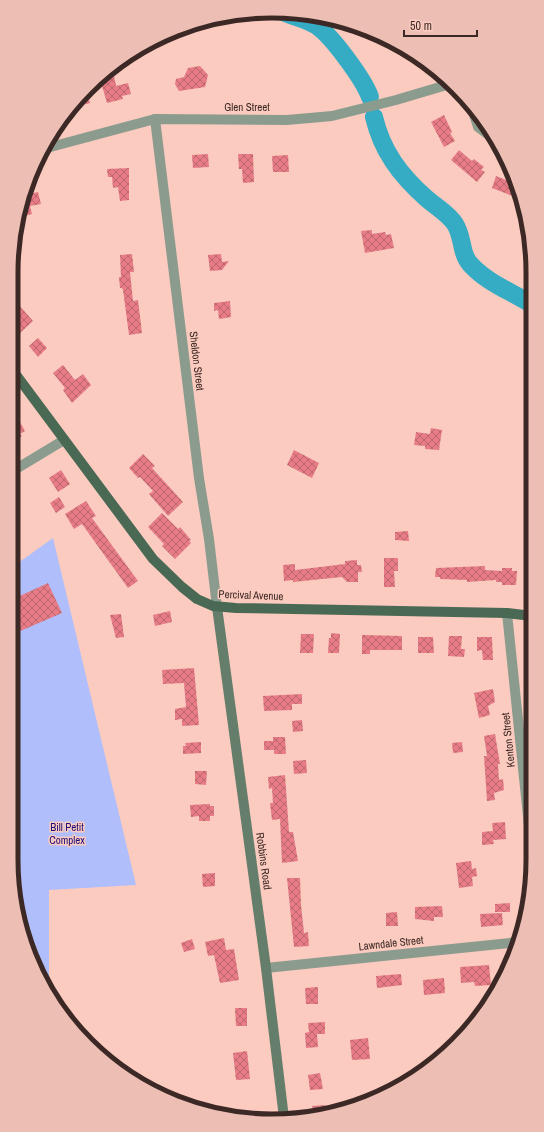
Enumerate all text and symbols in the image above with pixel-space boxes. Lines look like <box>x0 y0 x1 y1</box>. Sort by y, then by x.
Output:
scale bar <box>404 12 477 38</box>
text: 50 m <box>410 18 432 34</box>
street label: Glen Street <box>224 100 270 114</box>
street label: Sheldon Street <box>186 331 208 392</box>
street label: Percival Avenue <box>218 587 284 603</box>
street label: Kenton Street <box>498 711 518 768</box>
park label: Bill Petit Complex <box>49 820 85 847</box>
street label: Robbins Road <box>253 831 275 891</box>
street label: Lawndale Street <box>358 933 425 953</box>

